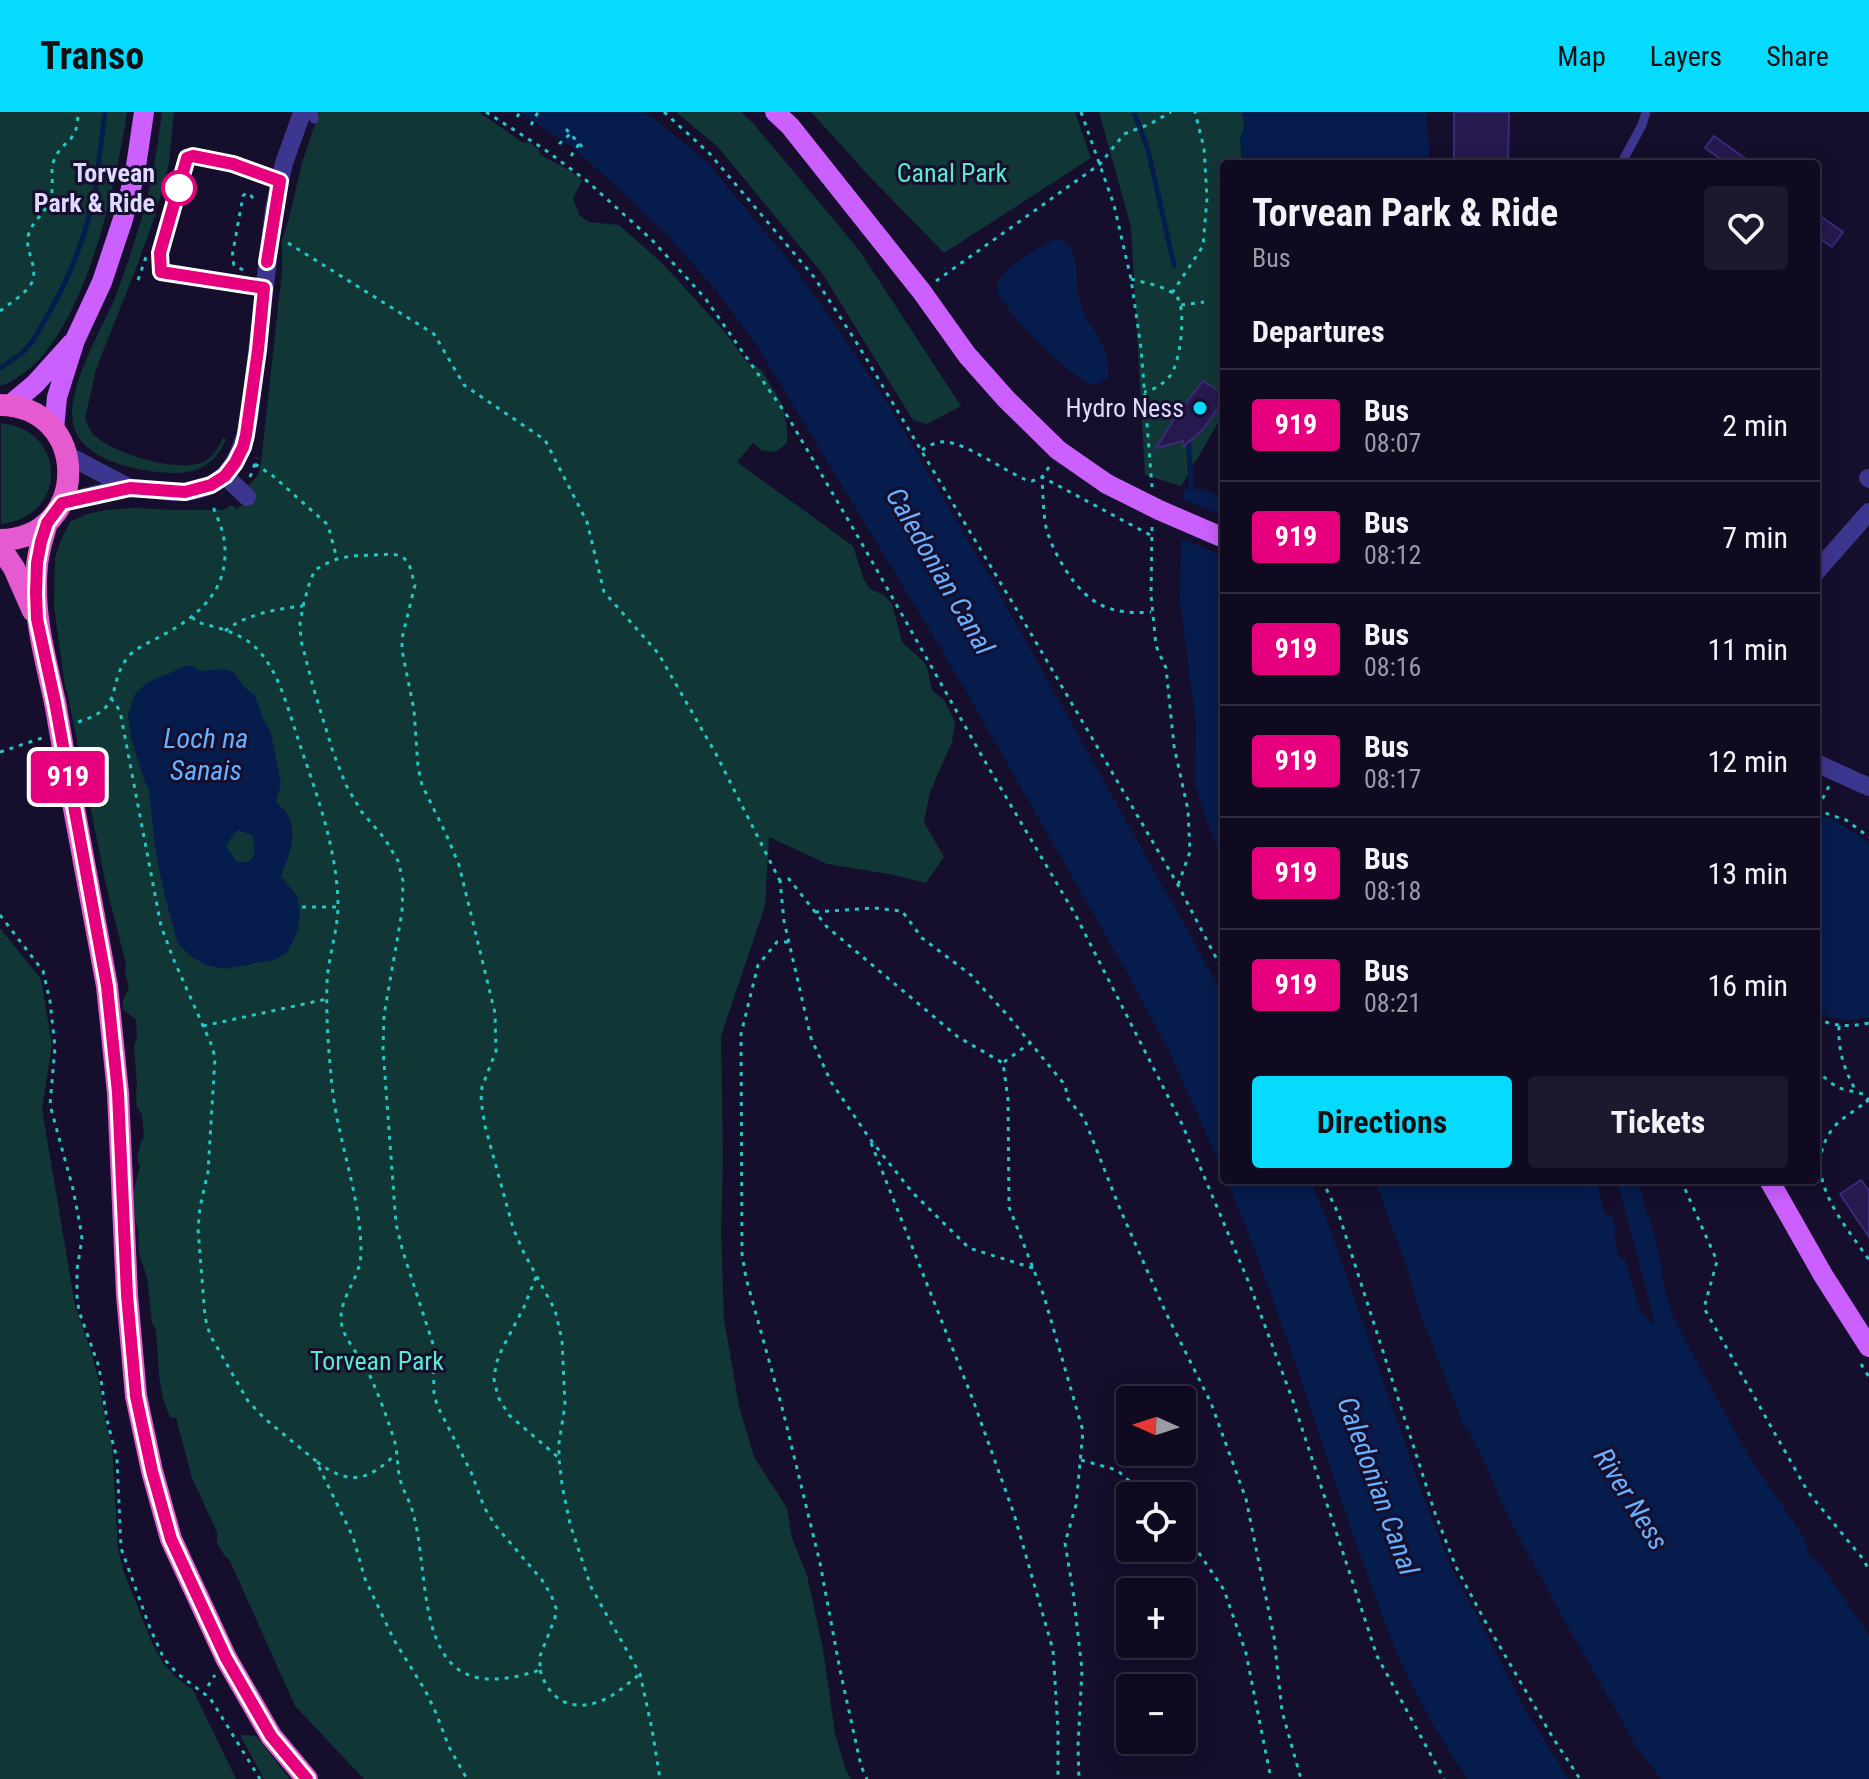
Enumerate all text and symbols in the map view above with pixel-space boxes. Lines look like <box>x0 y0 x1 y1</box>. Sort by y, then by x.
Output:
text: Transo <box>40 34 144 78</box>
text: Map <box>1557 40 1606 73</box>
text: Layers <box>1650 40 1722 73</box>
text: Share <box>1766 40 1829 73</box>
place label: Torvean Park & Ride <box>34 158 155 218</box>
park label: Canal Park <box>897 158 1008 188</box>
marker: Torvean Park & Ride <box>162 171 196 205</box>
button: heart <box>1704 186 1788 270</box>
text: Torvean Park & Ride <box>1252 191 1558 235</box>
text: Bus <box>1252 243 1291 273</box>
text: Departures <box>1252 314 1385 349</box>
place label: Hydro Ness <box>1066 393 1184 423</box>
text: Bus <box>1364 393 1409 428</box>
marker: Hydro Ness <box>1191 399 1209 417</box>
text: 919 <box>1275 408 1317 441</box>
text: 2 min <box>1722 408 1788 443</box>
text: 08:07 <box>1364 428 1421 458</box>
water label: Caledonian Canal <box>879 482 1001 661</box>
text: Bus <box>1364 505 1409 540</box>
text: 919 <box>1275 520 1317 553</box>
text: 7 min <box>1722 520 1788 555</box>
text: 08:12 <box>1364 540 1421 570</box>
text: Bus <box>1364 617 1409 652</box>
text: 919 <box>1275 632 1317 665</box>
text: 11 min <box>1707 632 1788 667</box>
text: 08:16 <box>1364 652 1421 682</box>
water label: Loch na Sanais <box>164 722 248 787</box>
text: Bus <box>1364 729 1409 764</box>
text: 919 <box>1275 744 1317 777</box>
text: 12 min <box>1707 744 1788 779</box>
line badge: 919 <box>22 751 114 803</box>
text: 919 <box>47 760 89 793</box>
text: 08:17 <box>1364 764 1421 794</box>
text: Bus <box>1364 841 1409 876</box>
text: 919 <box>1275 856 1317 889</box>
text: 13 min <box>1707 856 1788 891</box>
text: 08:18 <box>1364 876 1421 906</box>
text: Bus <box>1364 953 1409 988</box>
text: 919 <box>1275 968 1317 1001</box>
text: 16 min <box>1707 968 1788 1003</box>
text: 08:21 <box>1364 988 1421 1018</box>
button: Directions <box>1252 1076 1512 1168</box>
button: Tickets <box>1528 1076 1788 1168</box>
park label: Torvean Park <box>310 1346 444 1376</box>
north arrow <box>1116 1386 1196 1466</box>
map controls <box>1116 1386 1196 1754</box>
water label: Caledonian Canal <box>1330 1392 1426 1580</box>
water label: River Ness <box>1587 1442 1675 1556</box>
button: locate <box>1116 1482 1196 1562</box>
button: + <box>1116 1578 1196 1658</box>
button: − <box>1116 1674 1196 1754</box>

